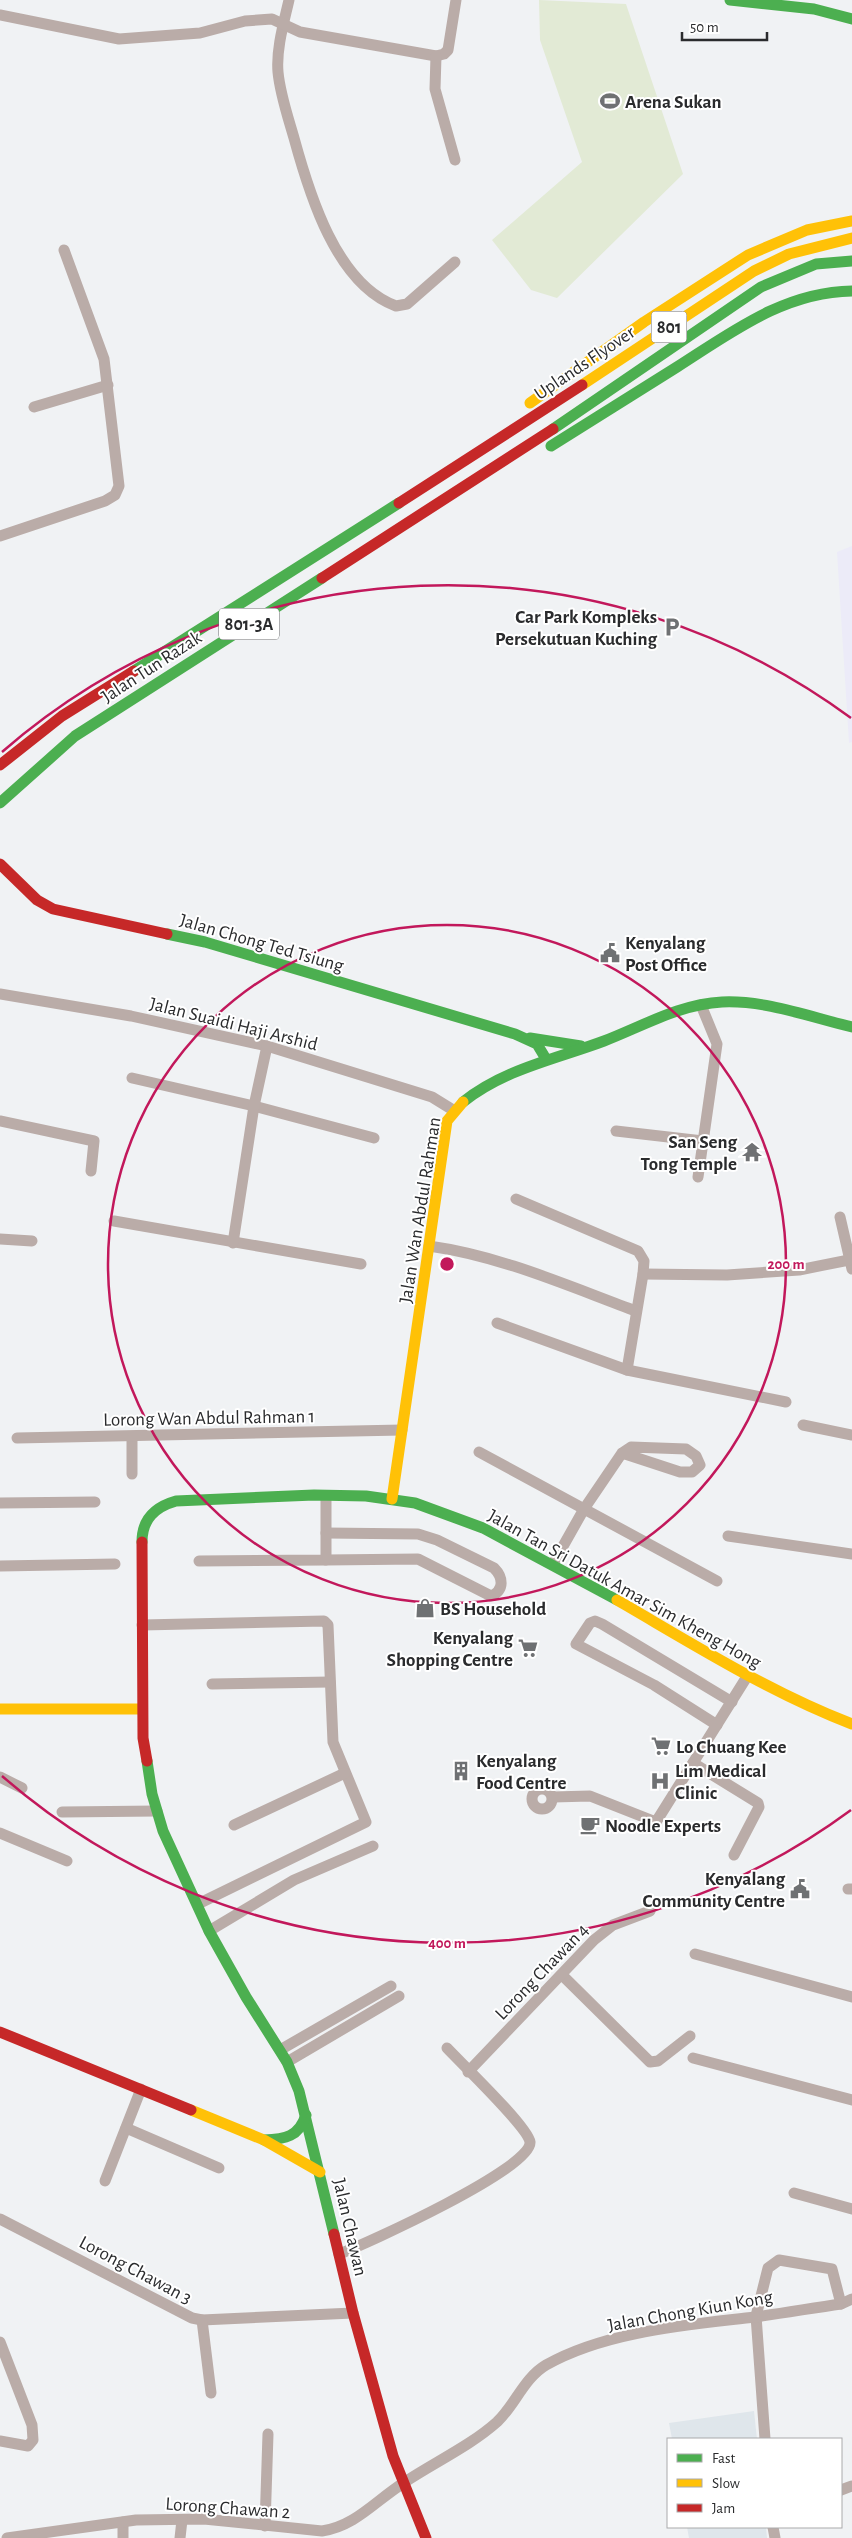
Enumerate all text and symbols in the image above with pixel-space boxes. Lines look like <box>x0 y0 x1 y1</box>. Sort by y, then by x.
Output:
scale bar <box>682 10 767 42</box>
text: 50 m <box>690 20 719 35</box>
sports icon: Arena Sukan <box>599 90 621 112</box>
place label: Arena Sukan <box>625 93 721 112</box>
road number: 801 <box>652 312 686 342</box>
street label: Uplands Flyover <box>531 323 639 404</box>
road number: 801-3A <box>219 608 279 640</box>
place label: Car Park Kompleks Persekutuan Kuching <box>495 608 657 649</box>
parking icon: Car Park Kompleks Persekutuan Kuching <box>661 616 683 638</box>
street label: Jalan Tun Razak <box>98 628 206 707</box>
street label: Jalan Chong Ted Tsiung <box>177 911 346 976</box>
place label: Kenyalang Post Office <box>625 934 707 975</box>
public building icon: Kenyalang Post Office <box>599 942 621 964</box>
street label: Jalan Suaidi Haji Arshid <box>148 994 320 1055</box>
street label: Jalan Wan Abdul Rahman <box>396 1116 445 1305</box>
place label: San Seng Tong Temple <box>640 1133 737 1174</box>
temple icon: San Seng Tong Temple <box>741 1141 763 1163</box>
centre of rings <box>438 1255 456 1273</box>
text: 200 m <box>767 1257 805 1272</box>
street label: Lorong Wan Abdul Rahman 1 <box>103 1407 315 1430</box>
street label: Jalan Tan Sri Datuk Amar Sim Kheng Hong <box>484 1506 765 1673</box>
shop icon: BS Household <box>414 1597 436 1619</box>
place label: BS Household <box>440 1600 546 1619</box>
place label: Kenyalang Shopping Centre <box>387 1629 513 1670</box>
supermarket icon: Kenyalang Shopping Centre <box>517 1637 539 1659</box>
supermarket icon: Lo Chuang Kee <box>650 1735 672 1757</box>
place label: Lo Chuang Kee <box>676 1738 786 1757</box>
place label: Kenyalang Food Centre <box>476 1752 566 1793</box>
building icon: Kenyalang Food Centre <box>450 1760 472 1782</box>
place label: Lim Medical Clinic <box>675 1762 766 1803</box>
hospital icon: Lim Medical Clinic <box>649 1770 671 1792</box>
cafe icon: Noodle Experts <box>579 1814 601 1836</box>
place label: Noodle Experts <box>605 1817 721 1836</box>
place label: Kenyalang Community Centre <box>643 1870 785 1911</box>
public building icon: Kenyalang Community Centre <box>789 1878 811 1900</box>
street label: Lorong Chawan 4 <box>492 1920 593 2024</box>
text: 400 m <box>428 1936 466 1951</box>
street label: Jalan Chawan <box>329 2177 370 2278</box>
street label: Lorong Chawan 3 <box>76 2233 195 2308</box>
street label: Jalan Chong Kiun Kong <box>606 2287 775 2335</box>
legend <box>667 2438 842 2528</box>
text: Fast <box>712 2451 736 2466</box>
text: Slow <box>712 2476 740 2491</box>
street label: Lorong Chawan 2 <box>165 2495 291 2522</box>
text: Jam <box>712 2501 735 2516</box>

